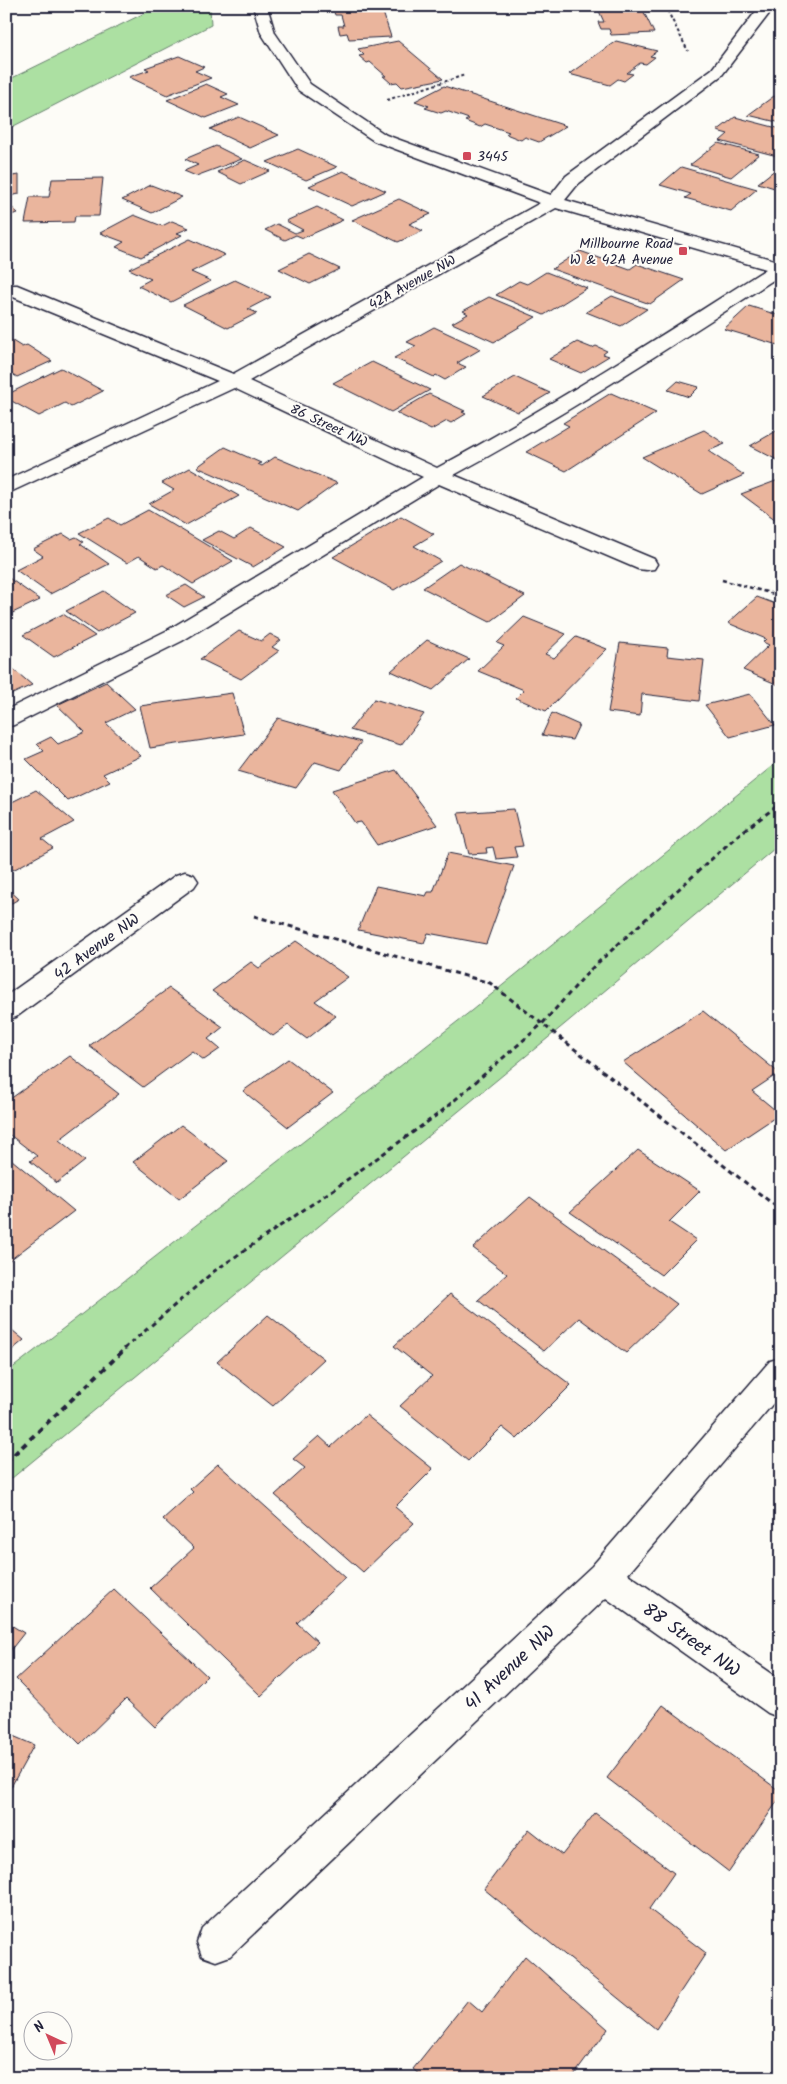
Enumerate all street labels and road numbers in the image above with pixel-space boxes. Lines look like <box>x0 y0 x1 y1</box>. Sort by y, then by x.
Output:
street label: 42A Avenue NW <box>365 250 460 316</box>
street label: 86 Street NW <box>286 398 371 454</box>
street label: 42 Avenue NW <box>49 907 145 987</box>
street label: 88 Street NW <box>636 1596 746 1686</box>
street label: 41 Avenue NW <box>458 1618 563 1719</box>

